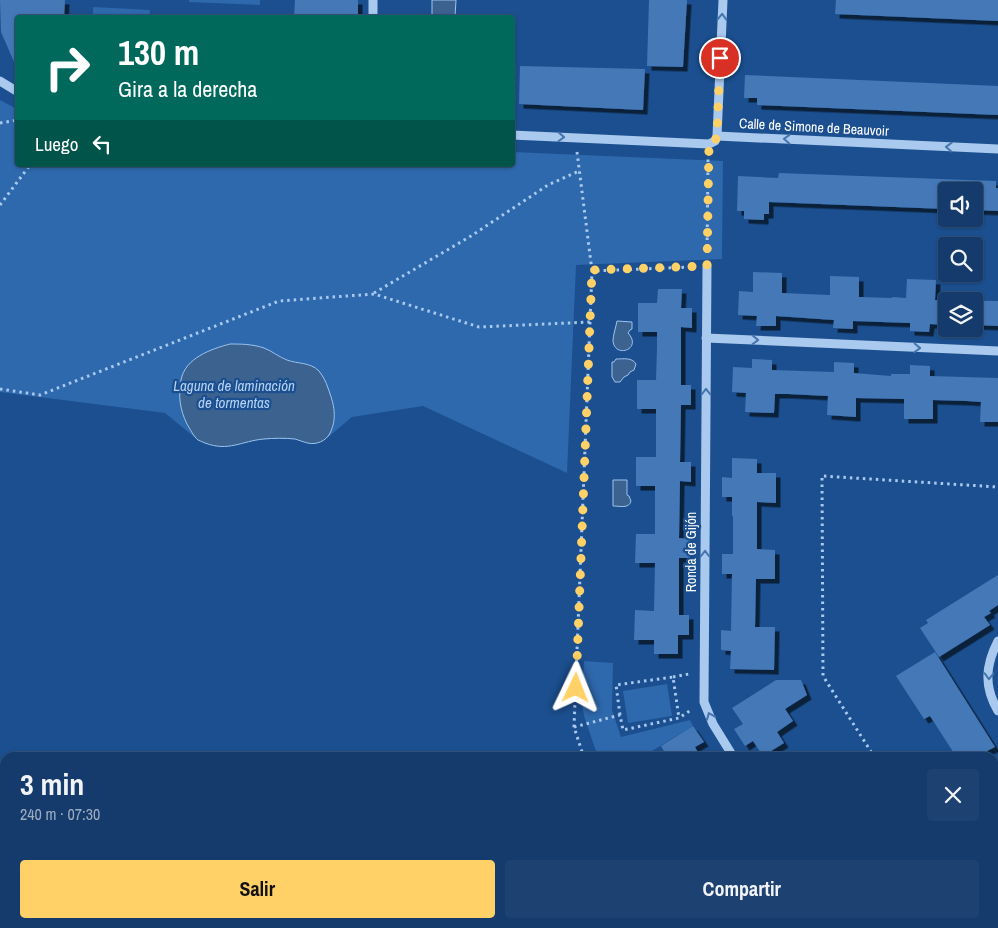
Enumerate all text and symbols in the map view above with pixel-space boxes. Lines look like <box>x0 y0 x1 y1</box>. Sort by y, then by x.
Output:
one-way arrow <box>717 13 728 21</box>
text: 130 m <box>118 29 199 76</box>
icon: right <box>35 35 100 100</box>
pin <box>699 37 741 79</box>
icon: arrive <box>706 44 734 72</box>
text: Gira a la derecha <box>118 74 257 104</box>
street label: Calle de Simone de Beauvoir <box>739 114 890 140</box>
icon: left <box>88 130 116 158</box>
text: Luego <box>35 131 78 157</box>
one-way arrow <box>557 132 565 143</box>
one-way arrow <box>783 134 791 145</box>
one-way arrow <box>945 141 953 152</box>
map controls <box>938 182 983 337</box>
button: sound <box>938 182 983 227</box>
button: search <box>938 237 983 282</box>
button: layers <box>938 292 983 337</box>
one-way arrow <box>751 335 759 346</box>
one-way arrow <box>913 342 921 353</box>
water label: Laguna de laminación de tormentas <box>173 375 295 413</box>
one-way arrow <box>701 388 711 396</box>
street label: Ronda de Gijón <box>682 512 700 592</box>
one-way arrow <box>700 550 710 558</box>
position arrow <box>549 661 601 713</box>
one-way arrow <box>984 673 994 681</box>
one-way arrow <box>705 712 716 721</box>
text: 3 min <box>20 764 84 804</box>
button: close <box>927 769 979 821</box>
text: 240 m · 07:30 <box>20 803 100 825</box>
button: Salir <box>20 860 495 918</box>
button: Compartir <box>505 860 979 918</box>

